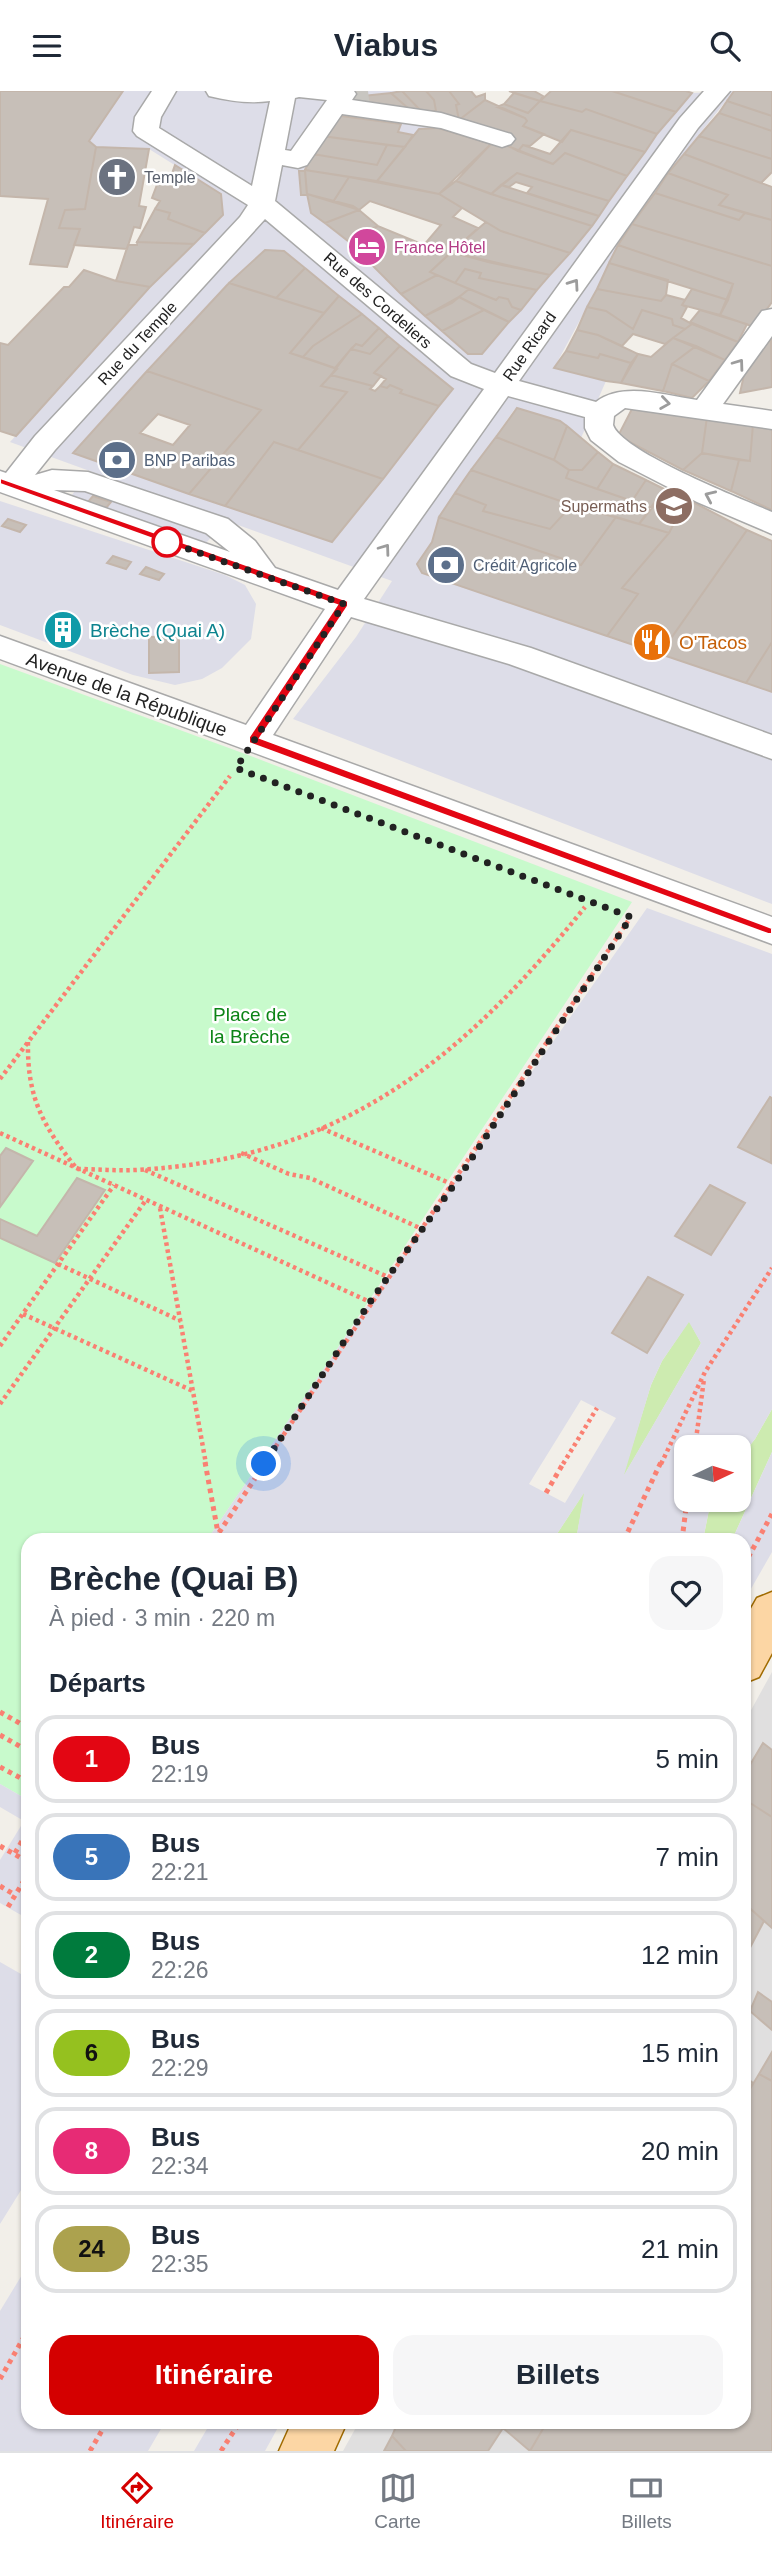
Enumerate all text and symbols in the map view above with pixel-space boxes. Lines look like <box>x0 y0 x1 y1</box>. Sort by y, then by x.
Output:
icon: menu <box>28 27 66 65</box>
text: Viabus <box>334 27 438 63</box>
icon: search <box>706 27 744 65</box>
church icon: Temple <box>96 156 138 198</box>
place label: Temple <box>144 169 196 186</box>
hotel icon: France Hôtel <box>346 226 388 268</box>
place label: France Hôtel <box>394 239 486 256</box>
street label: Rue des Cordeliers <box>320 249 435 352</box>
one-way arrow <box>566 279 578 292</box>
street label: Rue du Temple <box>95 298 180 388</box>
street label: Rue Ricard <box>499 309 559 384</box>
one-way arrow <box>731 359 744 372</box>
one-way arrow <box>659 395 671 410</box>
bank icon: BNP Paribas <box>96 439 138 481</box>
place label: BNP Paribas <box>144 452 235 469</box>
school or university icon: Supermaths <box>653 485 695 527</box>
one-way arrow <box>705 490 717 504</box>
place label: Supermaths <box>561 498 647 515</box>
unlabelled marker <box>152 527 182 557</box>
one-way arrow <box>376 544 389 557</box>
bank icon: Crédit Agricole <box>425 544 467 586</box>
place label: Crédit Agricole <box>473 557 577 574</box>
building icon: Brèche (Quai A) <box>42 609 84 651</box>
place label: Brèche (Quai A) <box>90 620 225 641</box>
restaurant icon: O'Tacos <box>631 621 673 663</box>
place label: O'Tacos <box>679 632 747 653</box>
street label: Avenue de la République <box>24 648 230 741</box>
park label: Place de la Brèche <box>210 1004 290 1047</box>
north arrow <box>674 1435 751 1512</box>
map controls <box>674 1435 751 1512</box>
your location <box>246 1446 281 1481</box>
button: heart <box>649 1556 723 1630</box>
text: Brèche (Quai B) <box>49 1560 298 1597</box>
text: À pied · 3 min · 220 m <box>49 1605 275 1631</box>
text: Départs <box>49 1668 146 1698</box>
text: Bus <box>151 1730 200 1760</box>
text: 5 min <box>655 1744 719 1774</box>
text: 1 <box>85 1745 98 1772</box>
text: 22:19 <box>151 1761 209 1787</box>
text: Bus <box>151 1828 200 1858</box>
text: 7 min <box>655 1842 719 1872</box>
text: 5 <box>85 1843 98 1870</box>
text: 22:21 <box>151 1859 209 1885</box>
text: Bus <box>151 1926 200 1956</box>
text: 12 min <box>641 1940 719 1970</box>
text: 2 <box>85 1941 98 1968</box>
text: 22:26 <box>151 1957 209 1983</box>
text: Bus <box>151 2024 200 2054</box>
text: 15 min <box>641 2038 719 2068</box>
text: 6 <box>85 2039 98 2066</box>
text: 22:29 <box>151 2055 209 2081</box>
text: Bus <box>151 2122 200 2152</box>
text: 20 min <box>641 2136 719 2166</box>
text: 8 <box>85 2137 98 2164</box>
text: 22:34 <box>151 2153 209 2179</box>
text: Bus <box>151 2220 200 2250</box>
text: 21 min <box>641 2234 719 2264</box>
text: 24 <box>78 2235 105 2262</box>
text: 22:35 <box>151 2251 209 2277</box>
button: Itinéraire <box>49 2335 379 2415</box>
button: Billets <box>393 2335 723 2415</box>
tab: Itinéraire <box>100 2469 174 2533</box>
tab: Carte <box>374 2469 421 2533</box>
tab: Billets <box>621 2469 672 2533</box>

